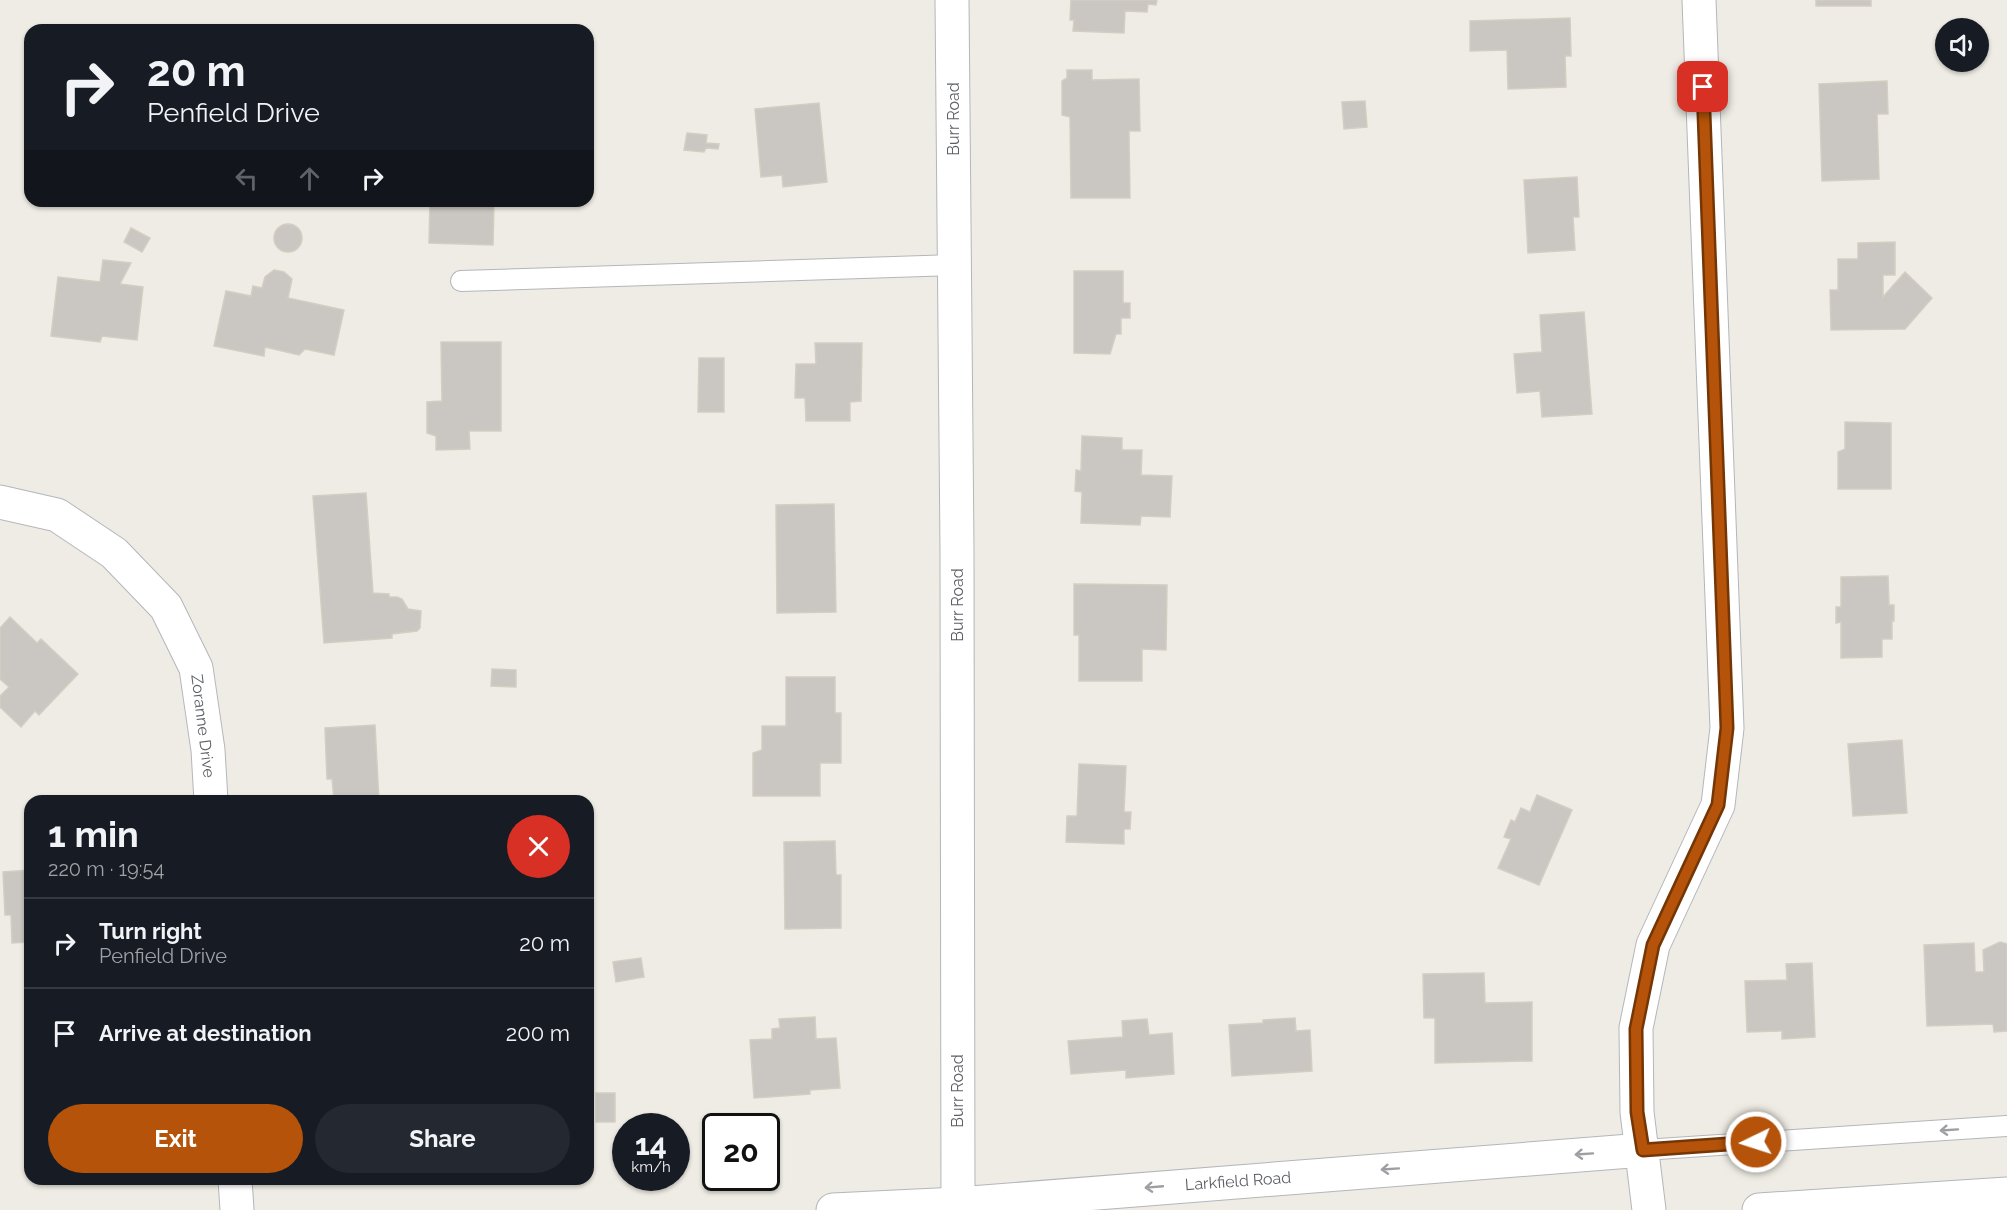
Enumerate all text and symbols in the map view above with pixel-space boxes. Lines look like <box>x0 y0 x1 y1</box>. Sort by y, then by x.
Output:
map controls <box>1935 18 1989 72</box>
button: sound <box>1935 18 1989 72</box>
text: 20 m <box>147 47 246 96</box>
icon: right <box>48 48 126 126</box>
pin <box>1677 61 1728 112</box>
icon: arrive <box>1686 70 1719 103</box>
street label: Burr Road <box>944 82 963 156</box>
text: Penfield Drive <box>147 97 320 128</box>
icon: left <box>230 162 263 195</box>
icon: ahead <box>293 162 326 195</box>
icon: right <box>356 162 389 195</box>
street label: Burr Road <box>948 568 967 642</box>
street label: Zoranne Drive <box>187 673 219 779</box>
text: 1 min <box>48 813 139 855</box>
button: close <box>507 815 570 878</box>
text: 220 m · 19:54 <box>48 857 164 881</box>
text: Turn right <box>99 918 202 944</box>
icon: right <box>48 927 81 960</box>
text: 20 m <box>519 930 570 956</box>
text: Penfield Drive <box>99 944 227 968</box>
icon: arrive <box>48 1017 81 1050</box>
text: Arrive at destination <box>99 1020 312 1046</box>
text: 200 m <box>506 1020 570 1046</box>
street label: Burr Road <box>948 1054 967 1128</box>
button: Exit <box>48 1104 303 1173</box>
button: Share <box>315 1104 570 1173</box>
position arrow <box>1724 1110 1788 1174</box>
speed limit sign: 20 <box>702 1113 780 1191</box>
one-way arrow <box>1939 1125 1959 1136</box>
text: 14 <box>635 1127 667 1162</box>
one-way arrow <box>1575 1149 1595 1160</box>
text: km/h <box>631 1158 671 1176</box>
one-way arrow <box>1380 1164 1400 1175</box>
street label: Larkfield Road <box>1184 1168 1292 1194</box>
one-way arrow <box>1144 1182 1164 1193</box>

